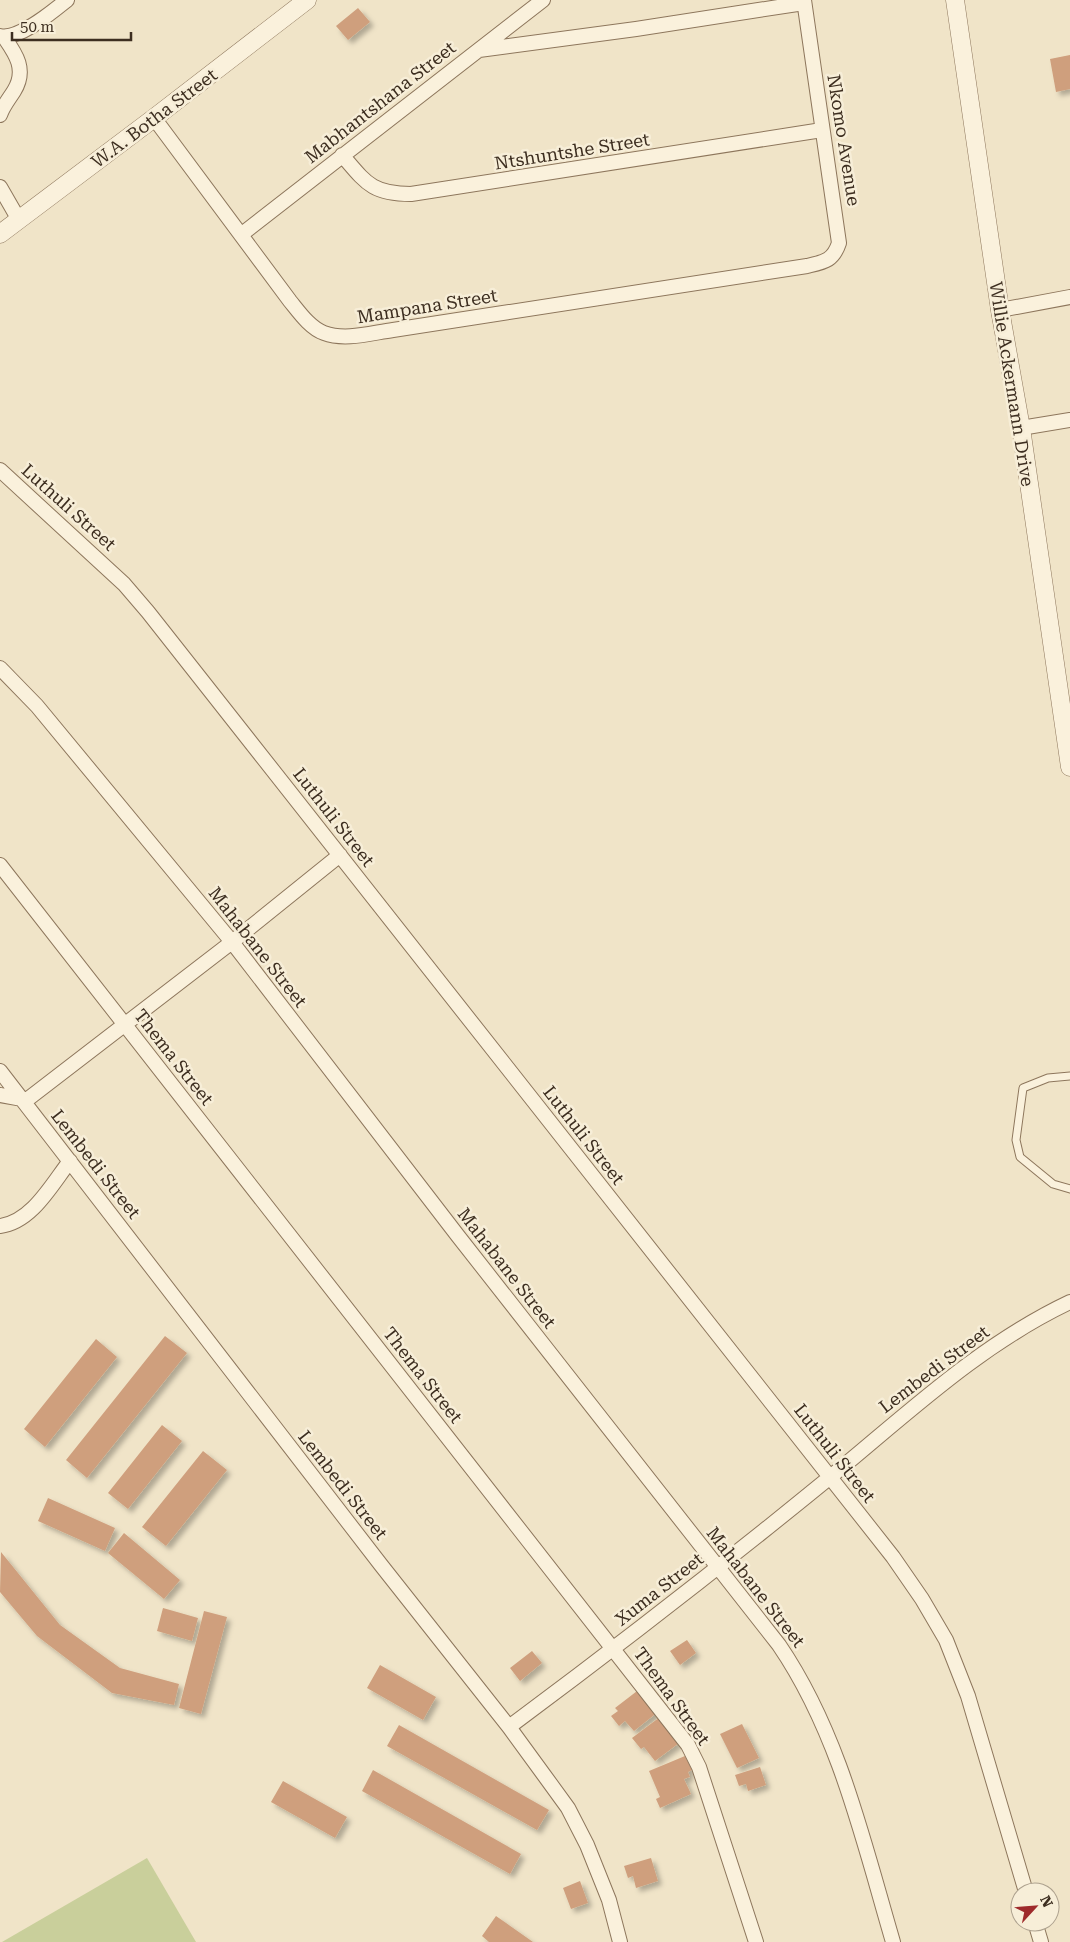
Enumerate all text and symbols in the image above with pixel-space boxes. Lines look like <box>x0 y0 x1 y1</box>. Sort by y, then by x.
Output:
scale bar <box>12 10 131 42</box>
text: 50 m <box>20 18 55 36</box>
street label: Mabhantshana Street <box>300 36 460 167</box>
street label: W.A. Botha Street <box>87 64 221 172</box>
street label: Nkomo Avenue <box>823 73 865 207</box>
street label: Ntshuntshe Street <box>493 128 651 174</box>
street label: Willie Ackermann Drive <box>985 280 1039 488</box>
street label: Mampana Street <box>355 284 499 327</box>
street label: Luthuli Street <box>18 459 121 555</box>
street label: Luthuli Street <box>289 764 379 871</box>
street label: Mahabane Street <box>204 883 312 1012</box>
street label: Thema Street <box>130 1005 218 1109</box>
street label: Luthuli Street <box>539 1082 629 1189</box>
street label: Lembedi Street <box>47 1105 145 1223</box>
street label: Mahabane Street <box>453 1204 561 1333</box>
street label: Lembedi Street <box>875 1321 993 1417</box>
street label: Thema Street <box>379 1323 467 1427</box>
street label: Luthuli Street <box>790 1400 880 1507</box>
street label: Lembedi Street <box>294 1426 392 1544</box>
street label: Mahabane Street <box>702 1523 810 1652</box>
street label: Xuma Street <box>611 1548 708 1630</box>
street label: Thema Street <box>629 1643 715 1749</box>
north arrow <box>1010 1882 1060 1932</box>
text: N <box>1037 1893 1056 1910</box>

